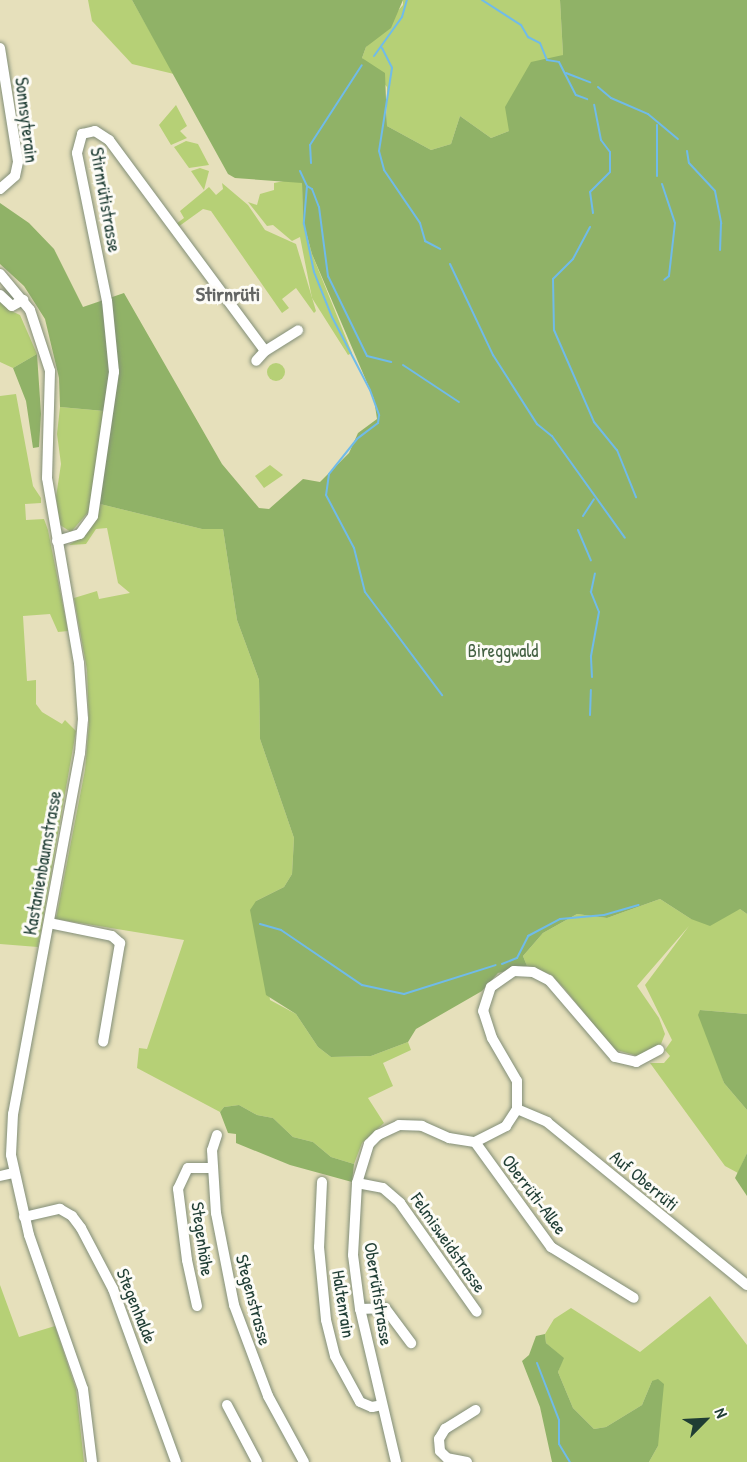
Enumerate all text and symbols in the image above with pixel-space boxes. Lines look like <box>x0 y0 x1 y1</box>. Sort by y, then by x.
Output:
street label: Sonnsyterain <box>10 76 42 164</box>
street label: Stirnrütistrasse <box>85 146 125 254</box>
district label: Stirnrüti <box>196 281 260 305</box>
park label: Bireggwald <box>468 640 538 662</box>
street label: Kastanienbaumstrasse <box>20 789 66 937</box>
street label: Auf Oberrüti <box>605 1146 683 1216</box>
street label: Oberrüti-Allee <box>497 1151 571 1239</box>
street label: Felmisweidstrasse <box>406 1189 490 1297</box>
street label: Stegenhöhe <box>186 1201 218 1277</box>
street label: Oberrütistrasse <box>359 1241 397 1347</box>
street label: Stegenstrasse <box>231 1252 275 1348</box>
street label: Stegenhalde <box>111 1266 161 1346</box>
street label: Haltenrain <box>327 1269 359 1339</box>
north arrow <box>675 1390 735 1450</box>
text: N <box>710 1404 733 1421</box>

